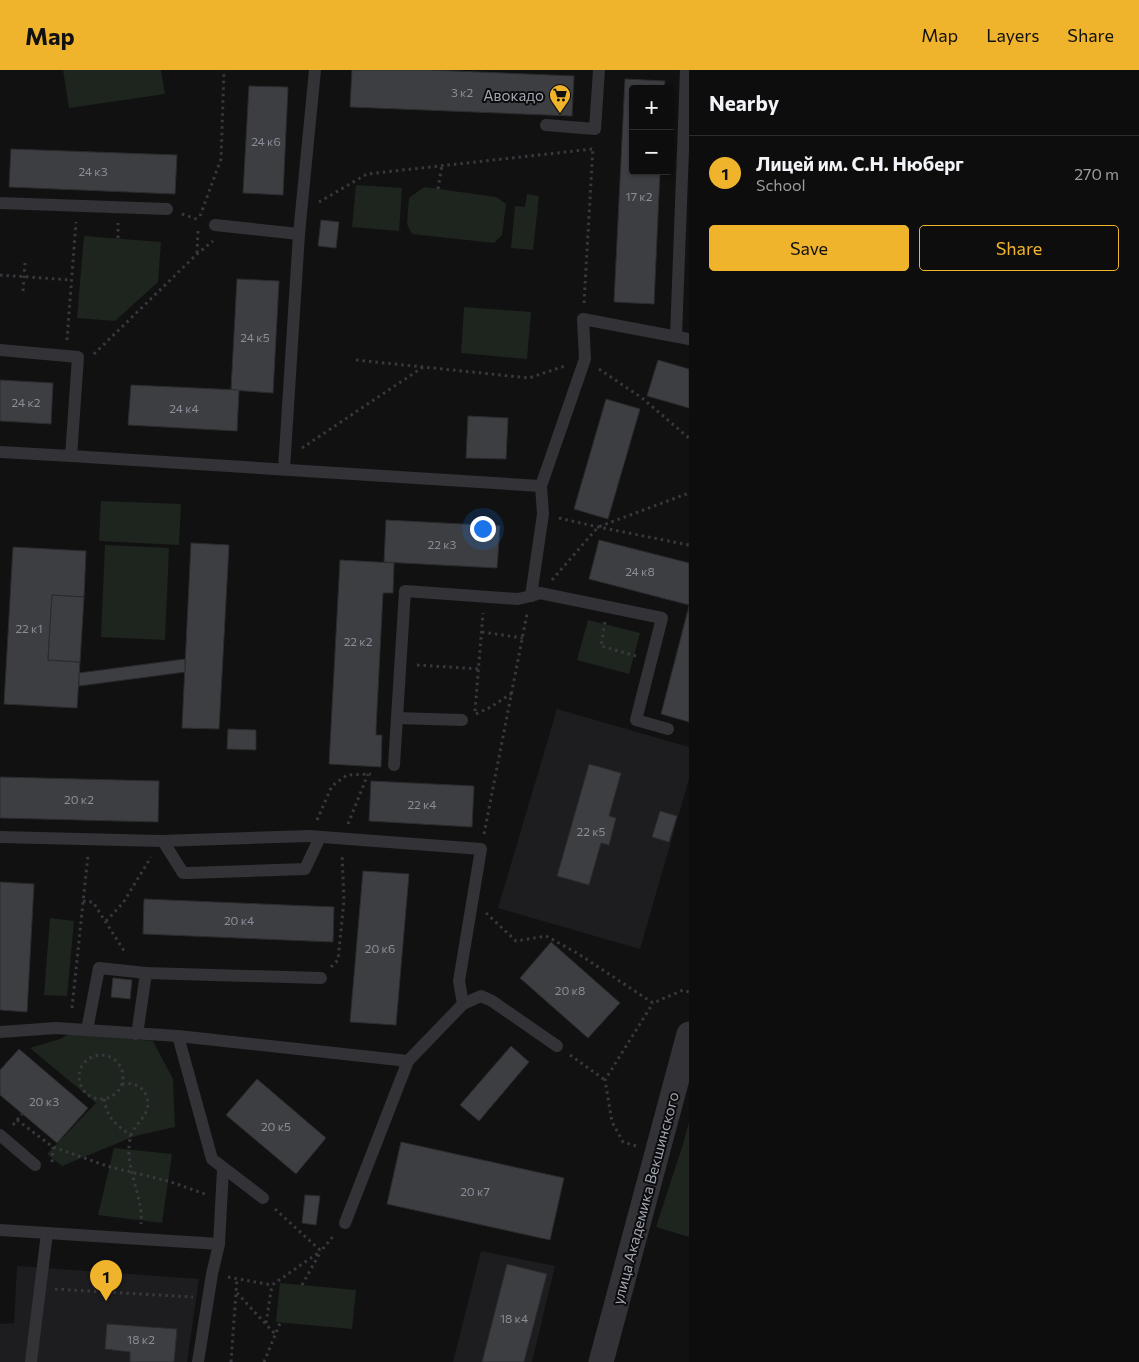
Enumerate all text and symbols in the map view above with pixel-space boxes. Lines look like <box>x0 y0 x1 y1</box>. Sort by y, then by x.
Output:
text: Map <box>25 21 75 50</box>
text: Map <box>921 24 958 46</box>
text: Layers <box>986 24 1039 46</box>
text: Share <box>1067 24 1114 46</box>
supermarket icon: Авокадо <box>548 83 572 114</box>
house number: 3 к2 <box>451 85 473 99</box>
map controls <box>629 85 674 175</box>
button: + <box>629 85 674 130</box>
place label: Авокадо <box>483 86 544 104</box>
text: Nearby <box>709 90 779 115</box>
button: − <box>629 130 674 175</box>
house number: 24 к6 <box>251 134 281 148</box>
text: Лицей им. С.Н. Нюберг <box>756 152 964 175</box>
house number: 24 к3 <box>78 164 108 178</box>
text: 1 <box>721 164 729 183</box>
text: 270 m <box>1074 164 1119 183</box>
text: School <box>756 175 806 194</box>
house number: 17 к2 <box>626 189 653 203</box>
button: Save <box>709 225 909 271</box>
button: Share <box>919 225 1119 271</box>
house number: 24 к5 <box>240 330 270 344</box>
house number: 24 к2 <box>11 395 41 409</box>
house number: 24 к4 <box>169 401 199 415</box>
your location <box>470 516 496 542</box>
house number: 22 к3 <box>428 537 457 551</box>
house number: 24 к8 <box>625 564 655 578</box>
house number: 22 к1 <box>15 621 43 635</box>
house number: 22 к2 <box>344 634 373 648</box>
house number: 20 к2 <box>64 792 94 806</box>
house number: 22 к4 <box>407 797 437 811</box>
house number: 22 к5 <box>577 824 606 838</box>
house number: 20 к4 <box>224 913 254 927</box>
house number: 20 к6 <box>365 941 395 955</box>
house number: 20 к8 <box>555 983 585 997</box>
street label: улица Академика Векшинского <box>608 1090 682 1306</box>
house number: 20 к3 <box>29 1094 59 1108</box>
house number: 20 к5 <box>261 1119 291 1133</box>
house number: 20 к7 <box>460 1184 490 1198</box>
pin: 1 <box>90 1260 122 1301</box>
house number: 18 к4 <box>500 1311 528 1325</box>
house number: 18 к2 <box>127 1332 155 1346</box>

